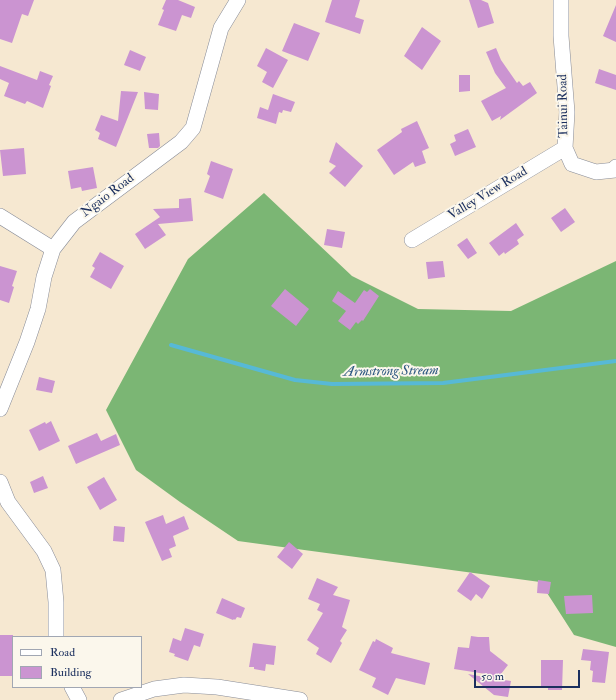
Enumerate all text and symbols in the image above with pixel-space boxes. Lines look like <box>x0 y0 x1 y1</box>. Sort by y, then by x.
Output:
street label: Tainui Road <box>556 74 572 138</box>
street label: Valley View Road <box>445 164 531 224</box>
street label: Ngaio Road <box>78 171 138 221</box>
water label: Armstrong Stream <box>343 363 439 381</box>
legend <box>12 636 142 688</box>
text: Road <box>50 645 75 660</box>
scale bar <box>476 662 582 688</box>
text: Building <box>50 665 91 680</box>
text: 50 m <box>481 669 504 684</box>

